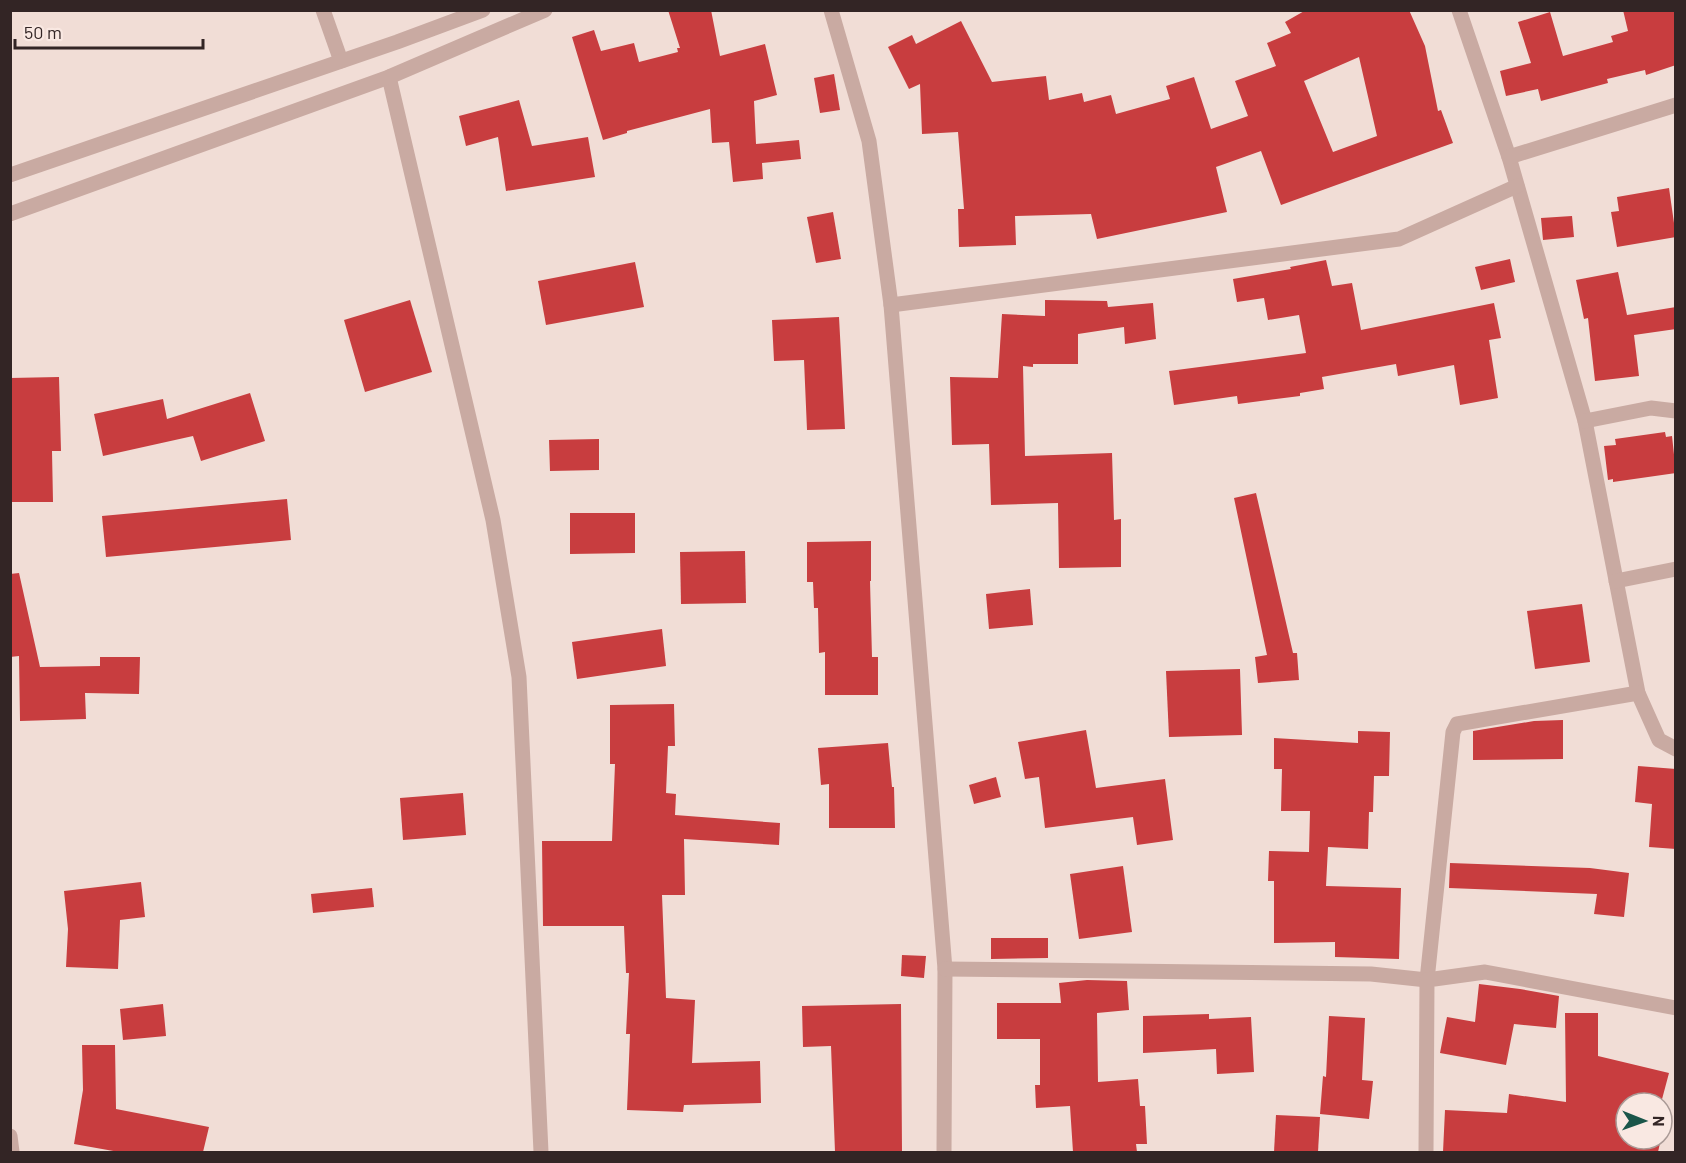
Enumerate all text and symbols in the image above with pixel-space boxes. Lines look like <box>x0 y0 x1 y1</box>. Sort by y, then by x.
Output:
scale bar <box>15 12 202 50</box>
text: 50 m <box>24 21 62 43</box>
north arrow <box>1614 1091 1674 1151</box>
text: N <box>1650 1116 1669 1127</box>

